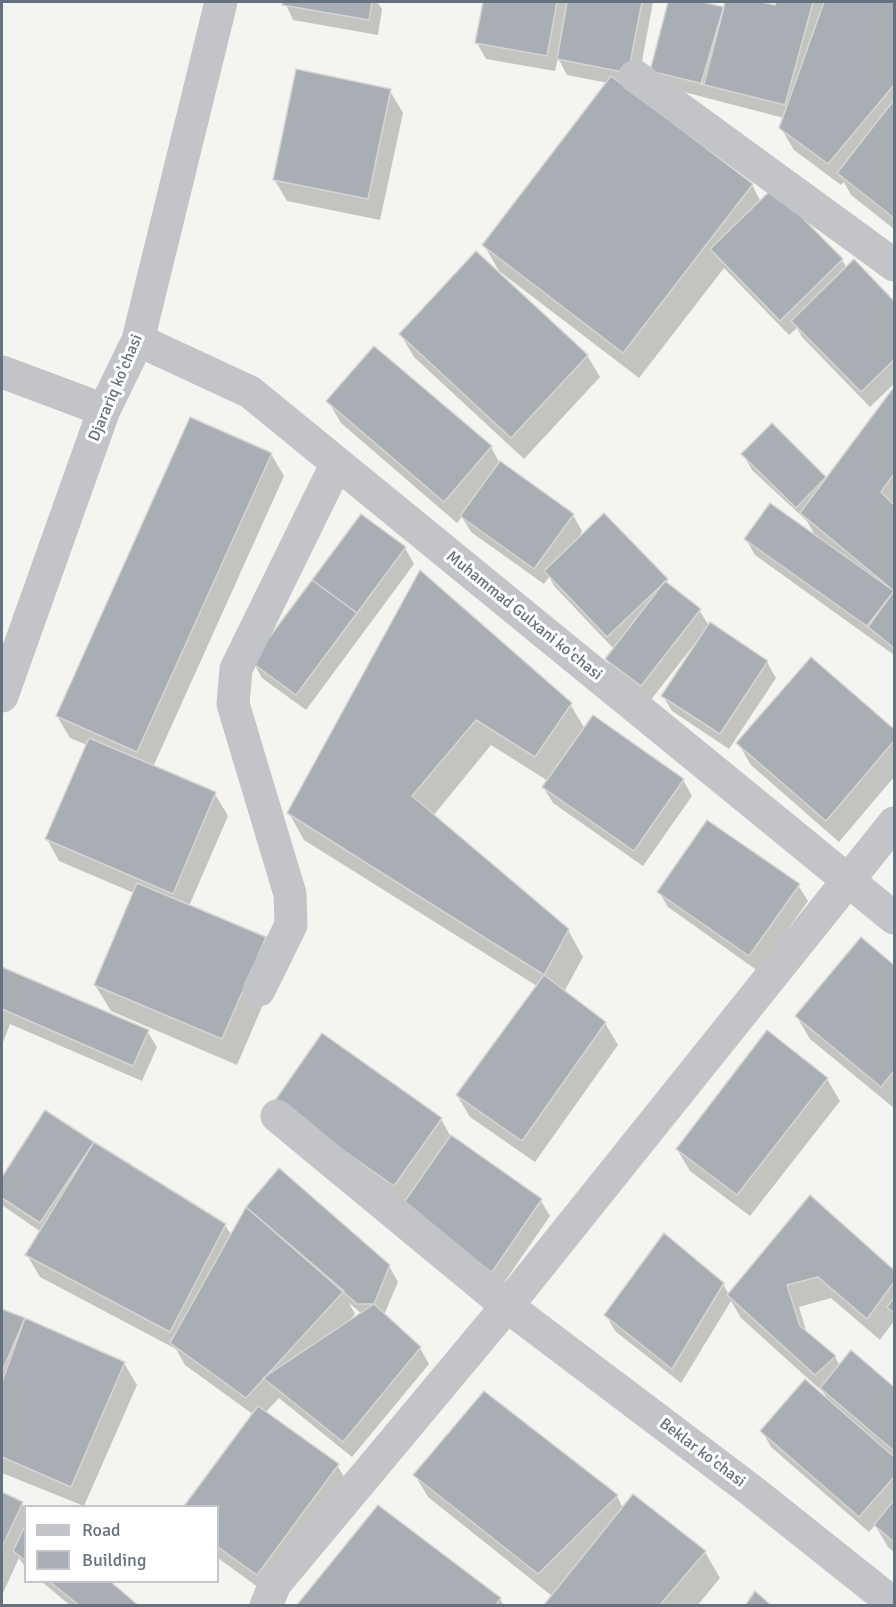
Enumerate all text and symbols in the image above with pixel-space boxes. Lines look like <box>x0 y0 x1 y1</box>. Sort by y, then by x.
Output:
street label: Djarariq ko'chasi <box>85 332 147 444</box>
street label: Muhammad Gulxani ko'chasi <box>442 547 606 685</box>
street label: Beklar ko'chasi <box>655 1414 749 1492</box>
legend <box>24 1505 219 1583</box>
text: Road <box>82 1519 121 1541</box>
text: Building <box>82 1549 146 1571</box>

